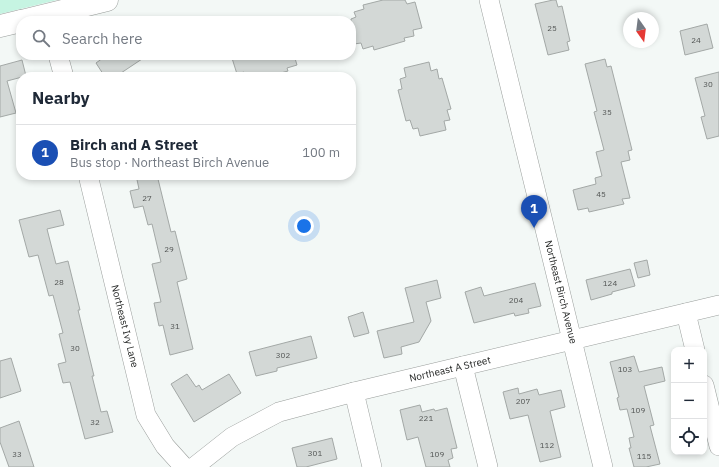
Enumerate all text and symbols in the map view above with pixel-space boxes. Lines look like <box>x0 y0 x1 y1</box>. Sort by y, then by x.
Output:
north arrow <box>623 12 659 48</box>
search box <box>16 16 356 60</box>
house number: 25 <box>547 23 557 33</box>
icon: search <box>30 27 52 49</box>
text: Search here <box>62 29 142 48</box>
house number: 24 <box>691 35 701 45</box>
house number: 30 <box>703 79 713 89</box>
text: Nearby <box>32 87 90 109</box>
house number: 35 <box>602 107 612 117</box>
text: Birch and A Street <box>70 135 198 154</box>
text: 1 <box>41 144 49 161</box>
text: 100 m <box>302 144 340 161</box>
text: Bus stop · Northeast Birch Avenue <box>70 154 269 171</box>
house number: 45 <box>596 189 606 199</box>
house number: 27 <box>142 193 152 203</box>
pin: 1 <box>521 195 547 228</box>
your location <box>294 216 314 236</box>
street label: Northeast Birch Avenue <box>542 239 580 346</box>
house number: 29 <box>164 244 174 254</box>
house number: 28 <box>54 277 64 287</box>
house number: 124 <box>603 278 617 288</box>
street label: Northeast Ivy Lane <box>108 283 142 369</box>
house number: 204 <box>509 295 523 305</box>
house number: 31 <box>170 321 180 331</box>
house number: 30 <box>70 343 80 353</box>
map controls <box>671 347 707 455</box>
button: + <box>671 347 707 383</box>
house number: 302 <box>276 350 290 360</box>
street label: Northeast A Street <box>408 353 493 385</box>
house number: 103 <box>618 364 632 374</box>
button: − <box>671 383 707 419</box>
house number: 207 <box>516 396 530 406</box>
house number: 109 <box>631 405 645 415</box>
house number: 221 <box>419 413 433 423</box>
house number: 32 <box>90 417 100 427</box>
button: locate <box>671 419 707 455</box>
house number: 112 <box>540 440 554 450</box>
house number: 301 <box>308 448 322 458</box>
house number: 33 <box>12 449 22 459</box>
house number: 109 <box>430 449 444 459</box>
house number: 115 <box>637 451 651 461</box>

